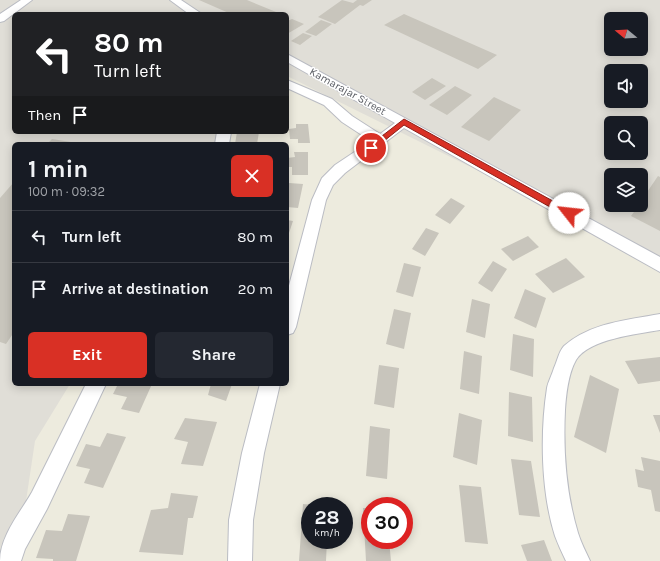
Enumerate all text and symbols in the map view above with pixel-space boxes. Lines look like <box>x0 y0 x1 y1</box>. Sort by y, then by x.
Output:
north arrow <box>604 12 648 56</box>
map controls <box>604 12 648 212</box>
text: 80 m <box>94 26 163 59</box>
icon: left <box>28 28 80 80</box>
text: Turn left <box>94 60 162 82</box>
button: sound <box>604 64 648 108</box>
street label: Kamarajar Street <box>307 65 388 118</box>
icon: arrive <box>69 104 91 126</box>
text: Then <box>28 106 61 124</box>
button: search <box>604 116 648 160</box>
pin <box>354 131 388 165</box>
icon: arrive <box>360 137 382 159</box>
text: 1 min <box>28 155 88 183</box>
button: close <box>231 155 273 197</box>
button: layers <box>604 168 648 212</box>
text: 100 m · 09:32 <box>28 184 105 199</box>
position arrow <box>548 192 590 234</box>
icon: left <box>28 226 50 248</box>
text: Turn left <box>62 228 121 246</box>
text: 80 m <box>237 228 273 246</box>
icon: arrive <box>28 278 50 300</box>
text: Arrive at destination <box>62 280 209 298</box>
text: 20 m <box>238 280 273 298</box>
button: Exit <box>28 332 147 378</box>
button: Share <box>155 332 273 378</box>
speed limit sign: 30 <box>361 497 413 549</box>
text: 28 <box>314 506 340 529</box>
text: km/h <box>314 527 340 539</box>

